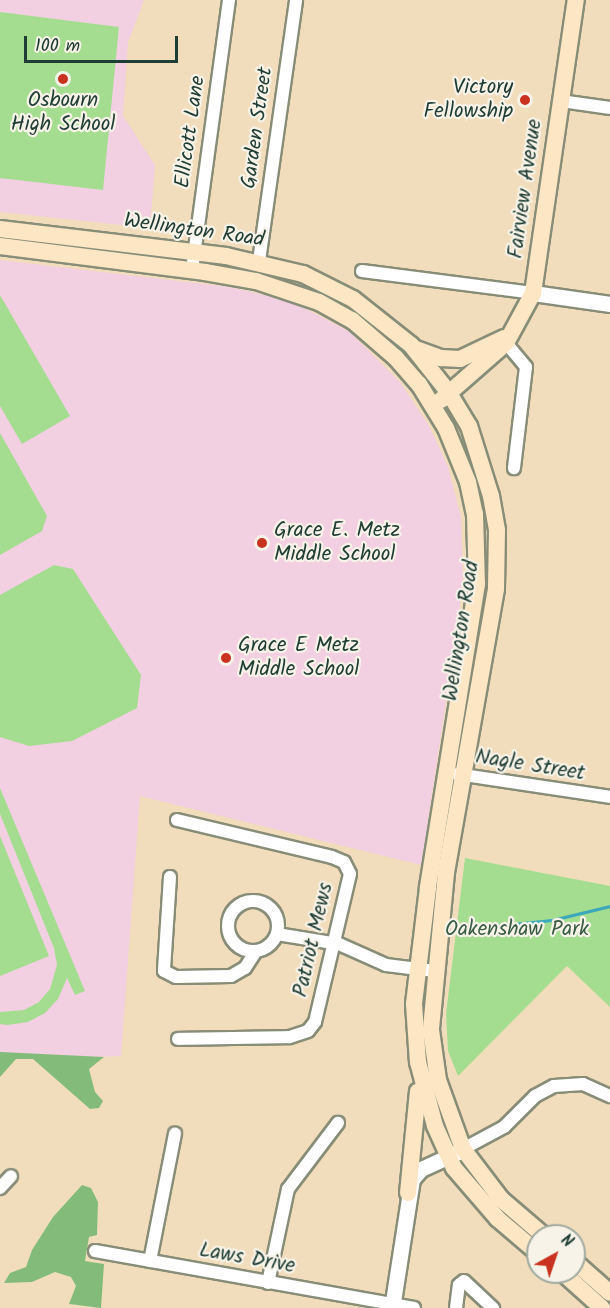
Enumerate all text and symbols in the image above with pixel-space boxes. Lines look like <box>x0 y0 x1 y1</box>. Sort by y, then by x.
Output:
scale bar <box>27 24 182 62</box>
text: 100 m <box>35 32 80 61</box>
street label: Garden Street <box>237 66 279 190</box>
marker: Osbourn High School <box>56 72 70 86</box>
street label: Ellicott Lane <box>171 74 211 190</box>
place label: Victory Fellowship <box>423 75 513 125</box>
place label: Osbourn High School <box>11 88 115 138</box>
marker: Victory Fellowship <box>518 93 532 107</box>
street label: Fairview Avenue <box>504 118 548 260</box>
street label: Wellington Road <box>122 209 266 253</box>
place label: Grace E. Metz Middle School <box>274 518 400 568</box>
marker: Grace E. Metz Middle School <box>255 536 269 550</box>
street label: Wellington Road <box>438 559 486 703</box>
place label: Grace E Metz Middle School <box>238 633 359 683</box>
marker: Grace E Metz Middle School <box>219 651 233 665</box>
street label: Nagle Street <box>474 745 586 787</box>
street label: Patriot Mews <box>289 880 339 1000</box>
park label: Oakenshaw Park <box>445 917 589 943</box>
north arrow <box>526 1224 586 1284</box>
text: N <box>555 1229 579 1254</box>
street label: Laws Drive <box>197 1238 297 1280</box>

